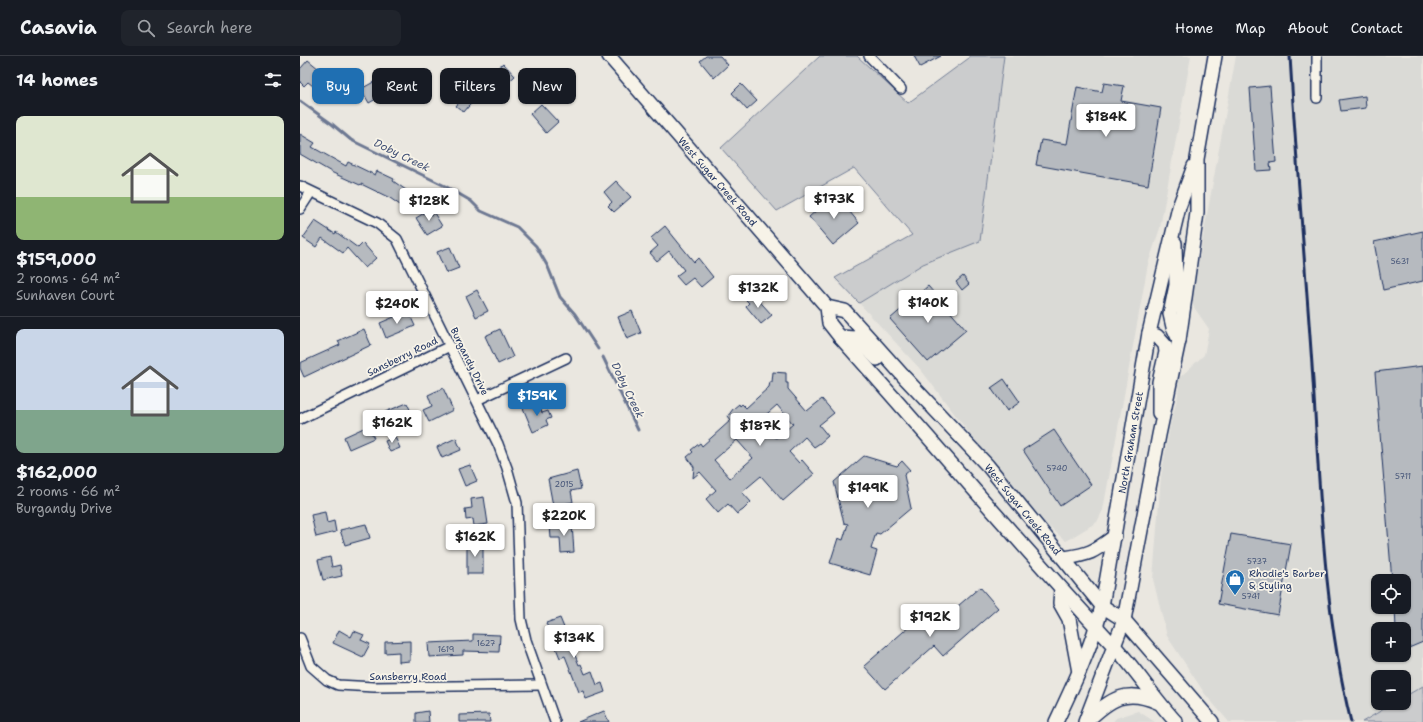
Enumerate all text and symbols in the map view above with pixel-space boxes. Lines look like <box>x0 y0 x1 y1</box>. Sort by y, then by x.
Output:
search box <box>121 10 401 46</box>
text: Casavia <box>20 15 97 40</box>
icon: search <box>135 17 157 39</box>
text: Search here <box>167 18 252 38</box>
text: Home <box>1175 19 1214 37</box>
text: Map <box>1236 19 1266 37</box>
text: About <box>1288 19 1329 37</box>
text: Contact <box>1351 19 1403 37</box>
chip: Buy <box>312 68 364 104</box>
chip: Rent <box>372 68 432 104</box>
chip: Filters <box>440 68 510 104</box>
chip: New <box>518 68 576 104</box>
text: 14 homes <box>16 69 98 91</box>
icon: filters <box>262 69 284 91</box>
pin: $184K <box>1078 104 1134 138</box>
text: $184K <box>1085 108 1127 125</box>
street label: West Sugar Creek Road <box>675 134 760 230</box>
water label: Doby Creek <box>371 135 433 176</box>
icon: home <box>114 142 186 214</box>
pin: $173K <box>806 186 862 220</box>
pin: $128K <box>401 188 457 222</box>
text: $173K <box>814 190 854 207</box>
text: $128K <box>409 192 449 209</box>
text: $159,000 <box>16 248 96 270</box>
house number: 5631 <box>1391 256 1409 267</box>
text: 2 rooms · 64 m² <box>16 270 120 287</box>
pin: $132K <box>730 275 786 309</box>
text: $132K <box>738 279 778 296</box>
text: Sunhaven Court <box>16 287 115 304</box>
pin: $140K <box>900 290 956 324</box>
pin: $240K <box>369 291 425 325</box>
text: $140K <box>907 294 949 311</box>
text: $240K <box>375 295 419 312</box>
street label: Burgandy Drive <box>447 325 492 398</box>
street label: Sansberry Road <box>365 333 440 379</box>
icon: home <box>114 355 186 427</box>
water label: Doby Creek <box>608 360 648 421</box>
pin: $159K <box>509 383 565 417</box>
text: $159K <box>517 387 557 404</box>
street label: North Graham Street <box>1115 390 1146 495</box>
pin: $162K <box>364 410 420 444</box>
pin: $187K <box>732 413 788 447</box>
text: $162K <box>372 414 412 431</box>
text: $187K <box>739 417 781 434</box>
text: $162,000 <box>16 461 97 483</box>
street label: West Sugar Creek Road <box>982 461 1064 558</box>
house number: 5740 <box>1047 463 1067 474</box>
house number: 5711 <box>1395 471 1411 482</box>
pin: $149K <box>840 475 896 509</box>
house number: 2015 <box>555 479 573 490</box>
text: $149K <box>848 479 888 496</box>
text: 2 rooms · 66 m² <box>16 483 120 500</box>
text: Burgandy Drive <box>16 500 112 517</box>
pin: $220K <box>536 503 592 537</box>
text: $220K <box>542 507 586 524</box>
pin: $162K <box>447 524 503 558</box>
text: $162K <box>455 528 495 545</box>
house number: 5737 <box>1247 556 1267 567</box>
place label: Rhodie's Barber & Styling <box>1249 567 1325 592</box>
shop icon: Rhodie's Barber & Styling <box>1224 568 1246 596</box>
map controls <box>1371 574 1411 710</box>
button: locate <box>1371 574 1411 614</box>
house number: 5741 <box>1242 591 1260 602</box>
pin: $192K <box>902 604 958 638</box>
text: $192K <box>909 608 951 625</box>
button: + <box>1371 622 1411 662</box>
pin: $134K <box>546 625 602 659</box>
text: $134K <box>553 629 595 646</box>
house number: 1627 <box>477 638 496 649</box>
house number: 1619 <box>438 644 454 655</box>
street label: Sansberry Road <box>370 670 447 683</box>
button: − <box>1371 670 1411 710</box>

